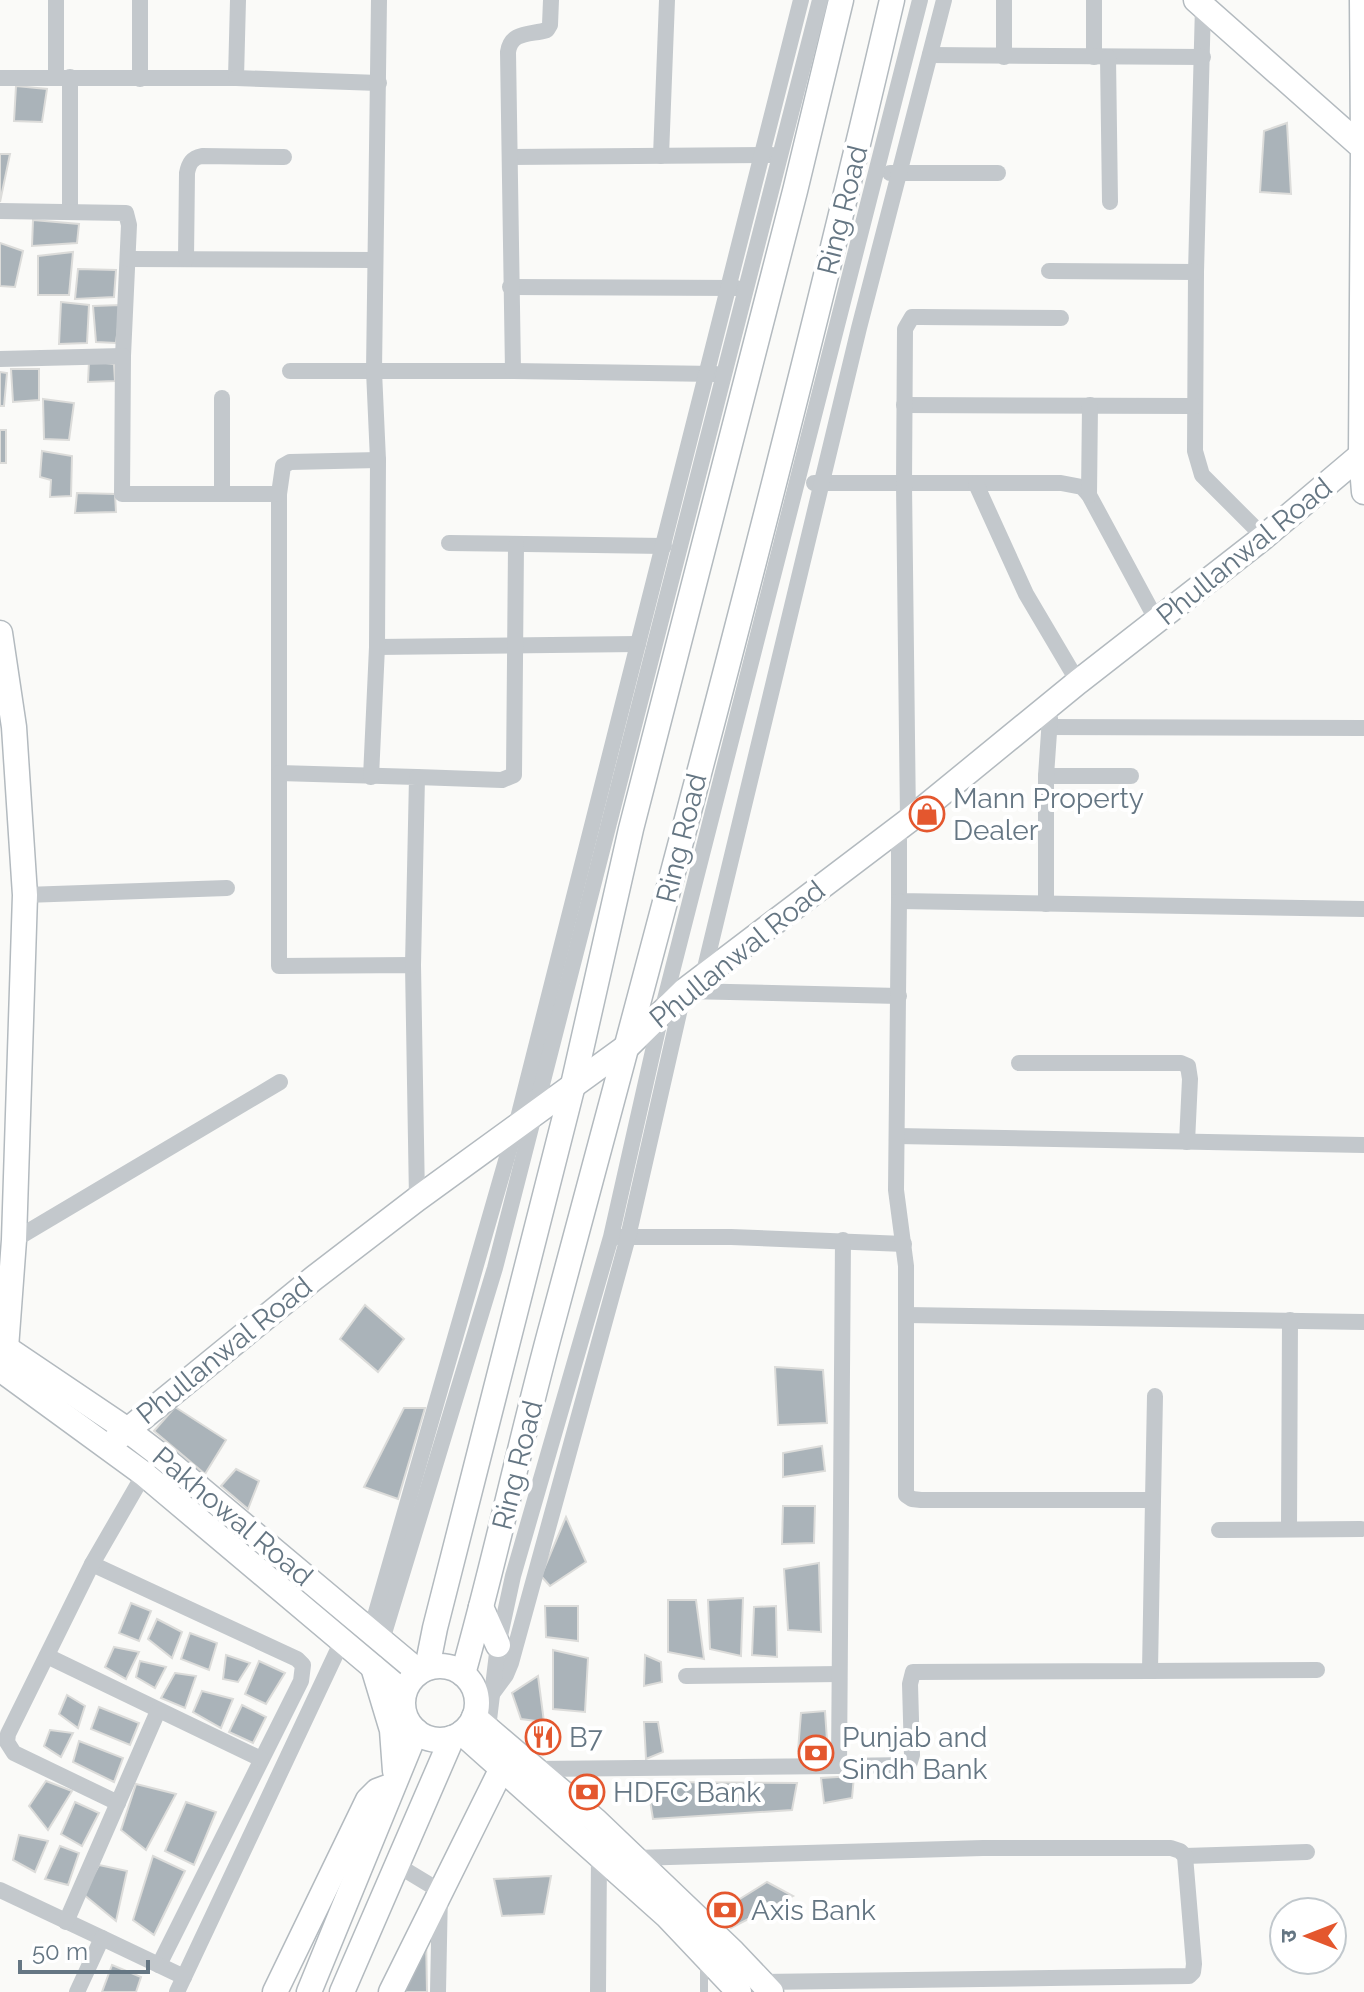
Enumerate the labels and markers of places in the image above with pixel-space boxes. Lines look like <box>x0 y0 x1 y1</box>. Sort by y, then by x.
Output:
place label: Mann Property Dealer <box>953 782 1144 847</box>
shop icon: Mann Property Dealer <box>908 795 946 833</box>
restaurant icon: B7 <box>524 1718 562 1756</box>
place label: B7 <box>569 1721 603 1754</box>
place label: Punjab and Sindh Bank <box>842 1721 988 1786</box>
bank icon: Punjab and Sindh Bank <box>797 1734 835 1772</box>
bank icon: HDFC Bank <box>568 1773 606 1811</box>
place label: HDFC Bank <box>613 1776 761 1809</box>
bank icon: Axis Bank <box>706 1891 744 1929</box>
place label: Axis Bank <box>751 1894 876 1927</box>

